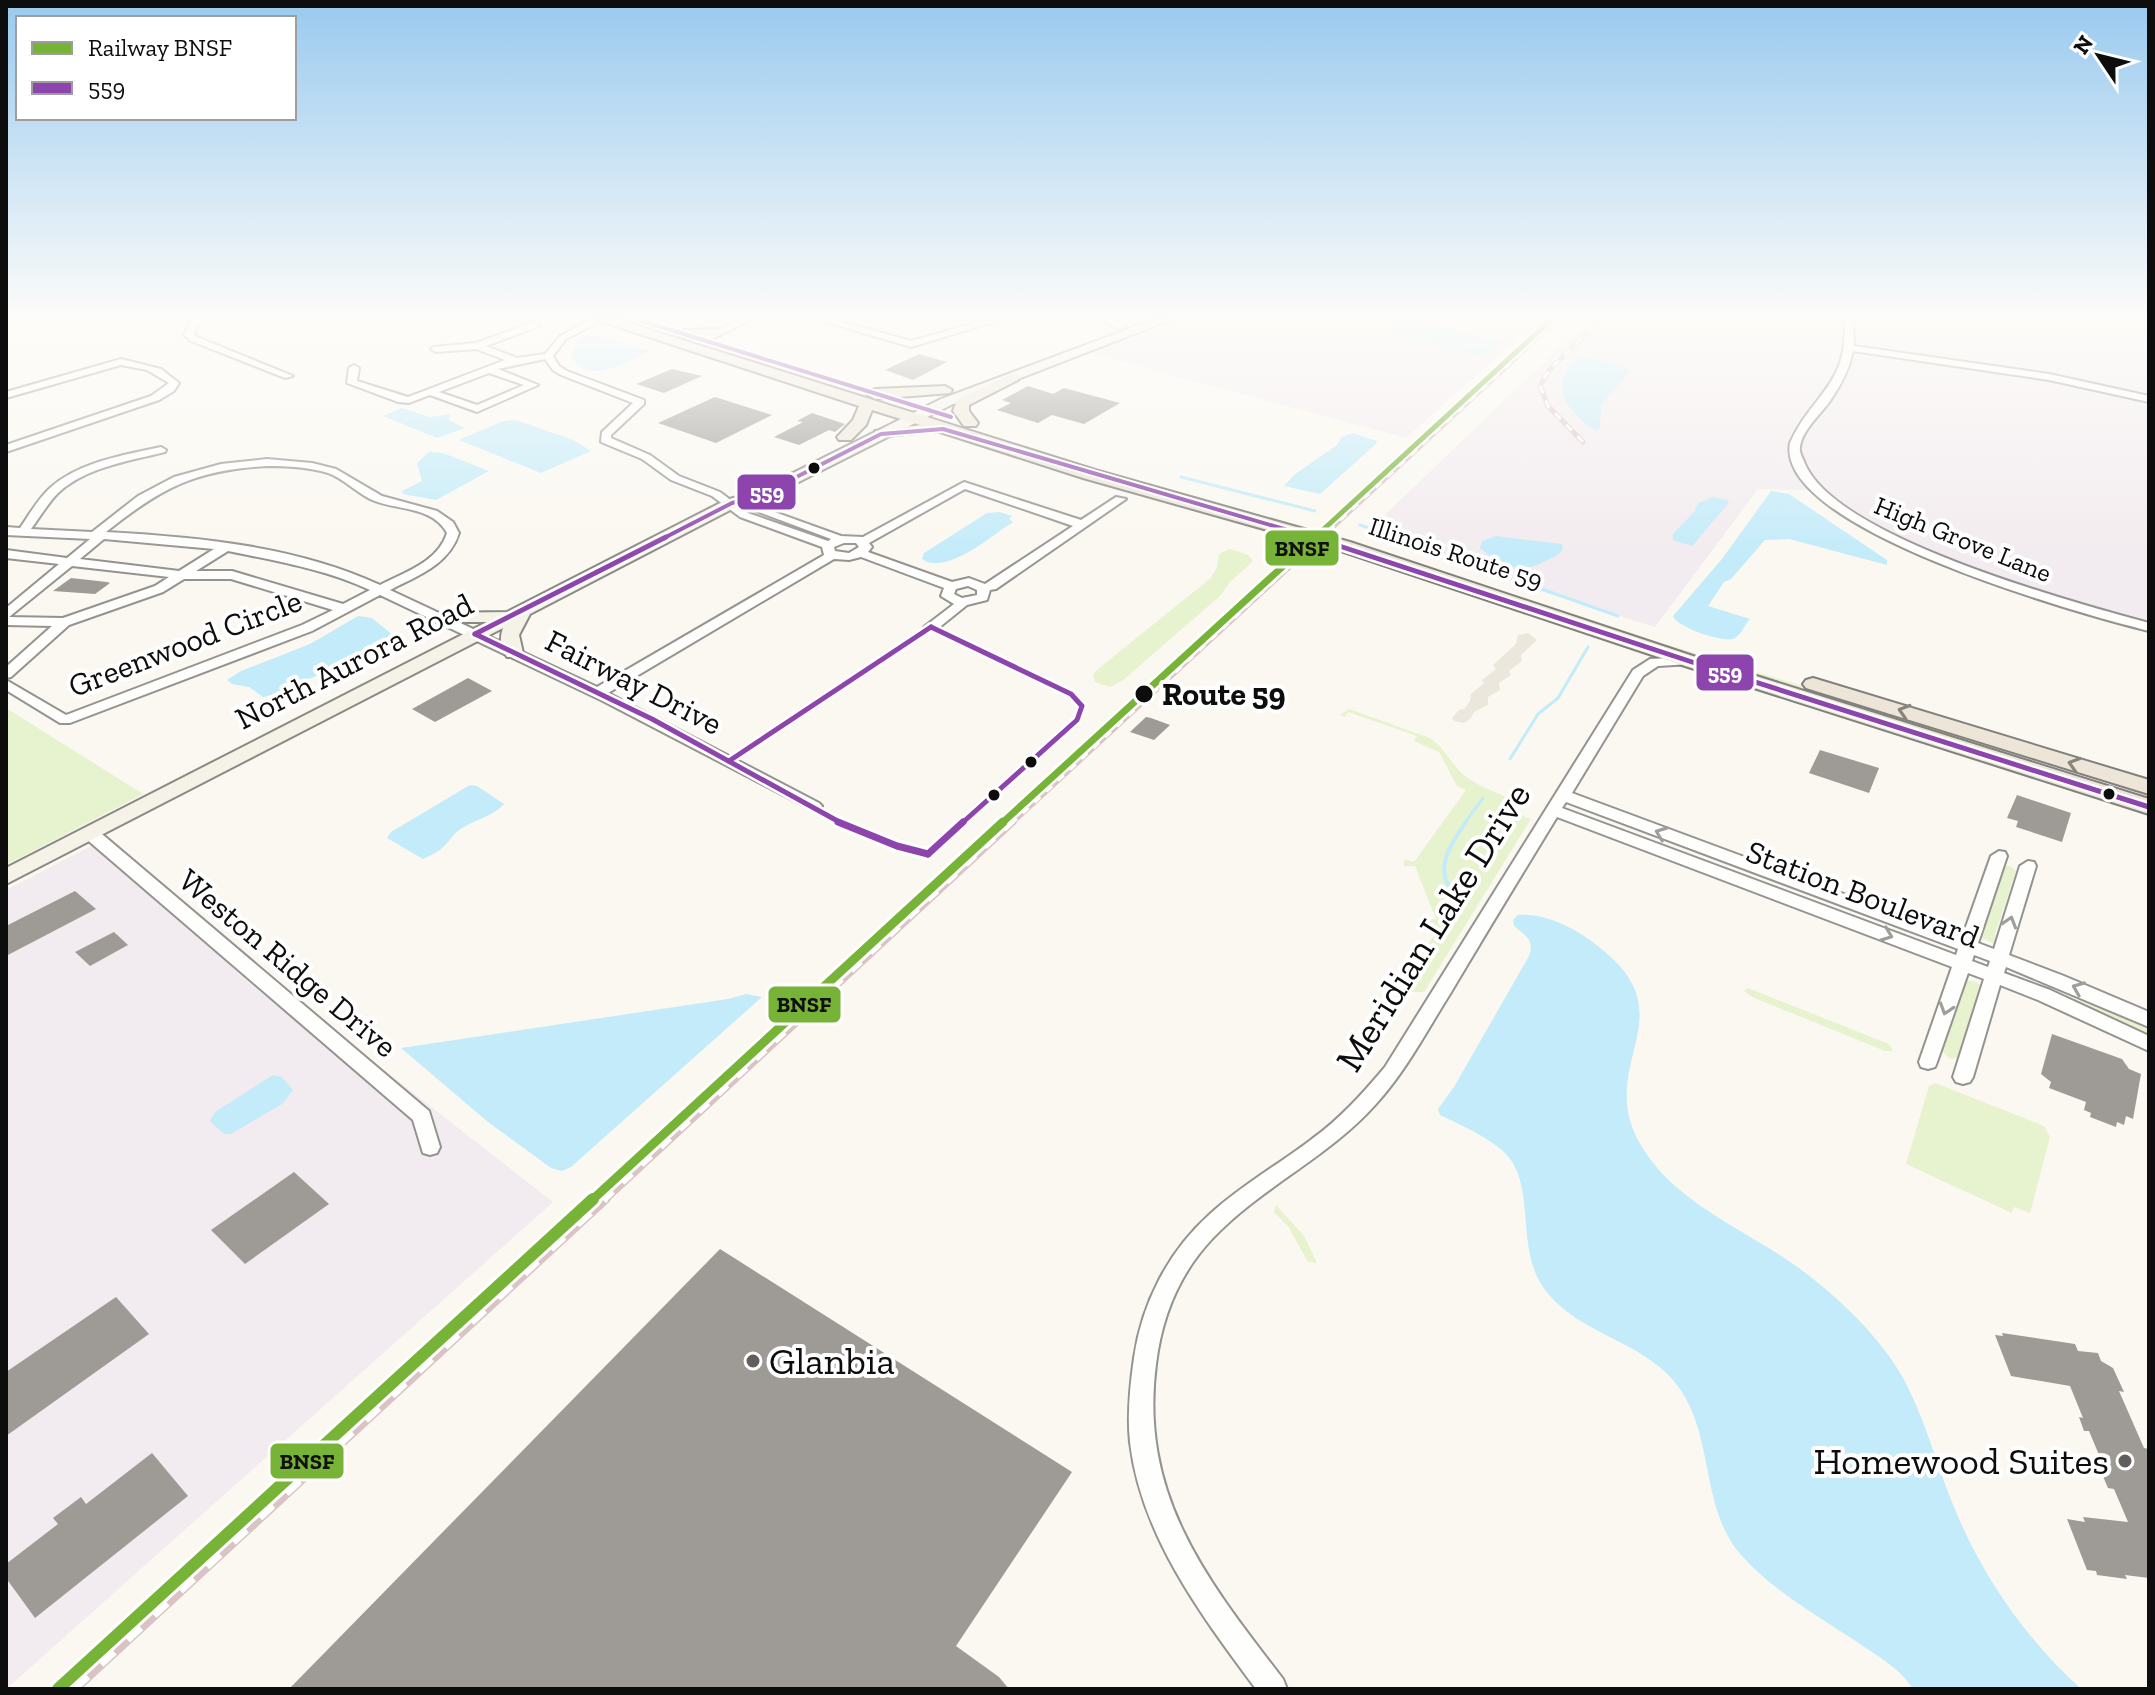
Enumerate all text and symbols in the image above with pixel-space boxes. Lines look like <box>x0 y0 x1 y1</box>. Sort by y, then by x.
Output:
legend <box>16 16 296 120</box>
north arrow <box>2059 16 2139 96</box>
text: N <box>2067 30 2099 59</box>
text: Railway BNSF <box>88 33 232 62</box>
text: 559 <box>88 73 125 102</box>
unlabelled marker <box>806 460 822 476</box>
line badge: 559 <box>736 473 797 511</box>
text: 559 <box>750 479 785 506</box>
street label: High Grove Lane <box>1870 489 2056 589</box>
street label: Illinois Route 59 <box>1365 510 1547 596</box>
line badge: BNSF <box>1264 529 1340 567</box>
text: BNSF <box>1274 535 1330 562</box>
street label: Greenwood Circle <box>63 581 307 705</box>
street label: North Aurora Road <box>229 585 480 737</box>
street label: Fairway Drive <box>539 621 729 743</box>
line badge: 559 <box>1695 653 1755 692</box>
text: 559 <box>1708 659 1743 686</box>
place label: Route 59 <box>1162 675 1286 713</box>
marker: Route 59 <box>1133 683 1155 705</box>
one-way arrow <box>1898 705 1912 721</box>
unlabelled marker <box>1023 754 1039 770</box>
one-way arrow <box>2068 757 2082 773</box>
street label: Meridian Lake Drive <box>1326 774 1540 1080</box>
unlabelled marker <box>2101 786 2117 802</box>
unlabelled marker <box>986 787 1002 803</box>
one-way arrow <box>1655 826 1669 843</box>
street label: Station Boulevard <box>1741 832 1985 956</box>
street label: Weston Ridge Drive <box>171 861 405 1065</box>
one-way arrow <box>2001 916 2017 929</box>
one-way arrow <box>1879 925 1893 942</box>
one-way arrow <box>2072 982 2086 998</box>
line badge: BNSF <box>767 985 842 1024</box>
text: BNSF <box>776 991 832 1018</box>
one-way arrow <box>1939 1001 1955 1015</box>
place label: Glanbia <box>769 1338 895 1384</box>
marker: Glanbia <box>744 1352 762 1370</box>
place label: Homewood Suites <box>1813 1438 2109 1484</box>
line badge: BNSF <box>269 1442 345 1480</box>
text: BNSF <box>279 1448 335 1475</box>
marker: Homewood Suites <box>2116 1452 2134 1470</box>

